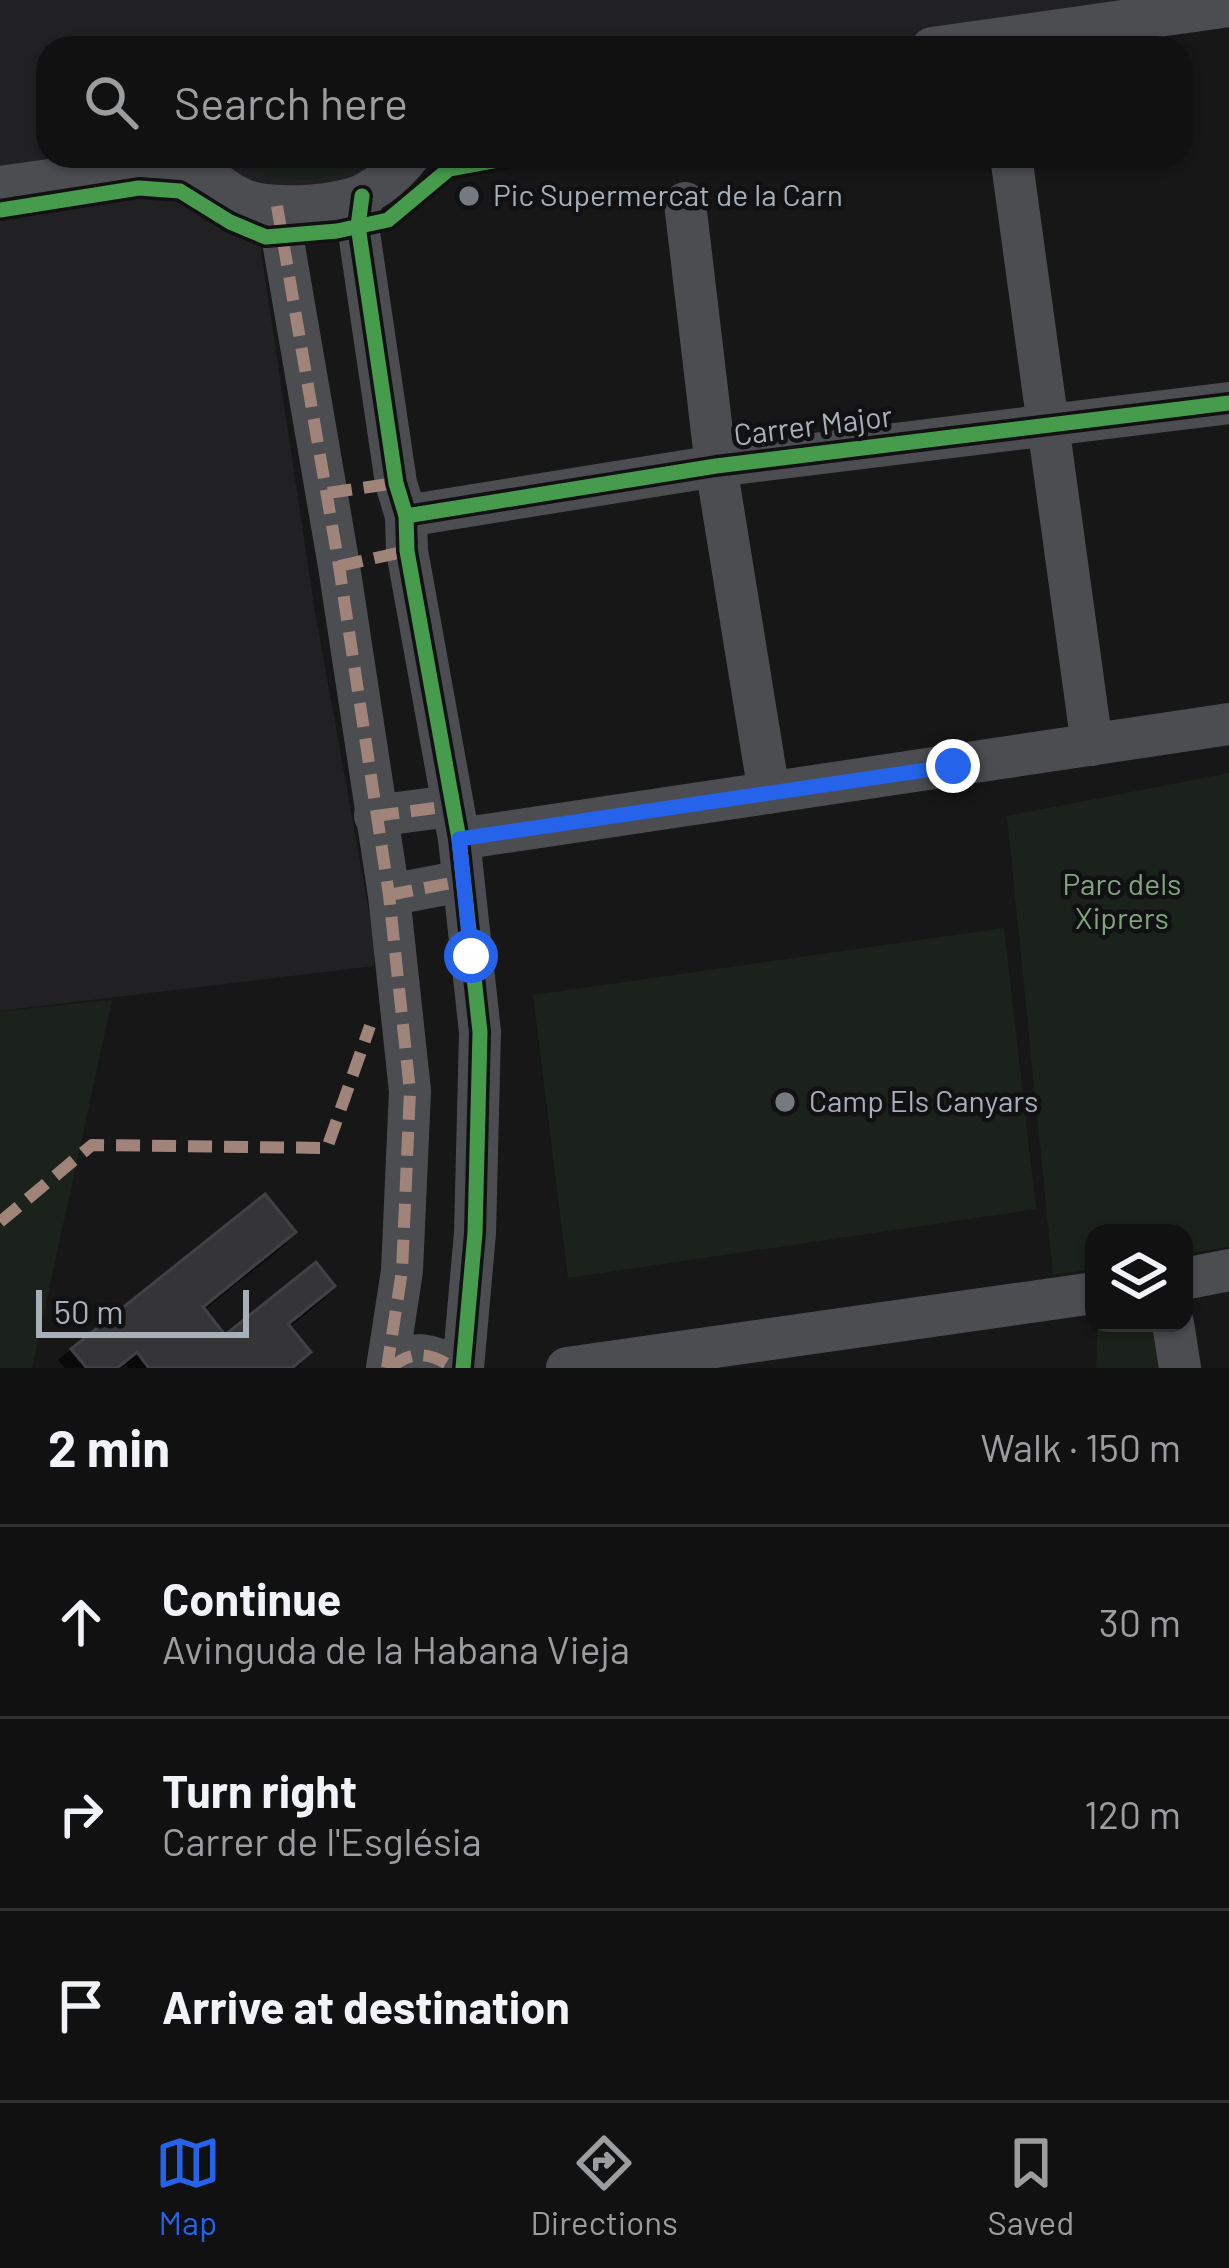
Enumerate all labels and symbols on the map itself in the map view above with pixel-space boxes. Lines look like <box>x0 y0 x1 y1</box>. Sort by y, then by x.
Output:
place label: Pic Supermercat de la Carn <box>493 176 843 212</box>
marker: Pic Supermercat de la Carn <box>456 183 482 209</box>
street label: Carrer Major <box>731 396 894 452</box>
route end <box>926 739 980 793</box>
park label: Parc dels Xiprers <box>1062 865 1182 935</box>
route start <box>444 929 498 983</box>
place label: Camp Els Canyars <box>809 1082 1039 1118</box>
marker: Camp Els Canyars <box>772 1089 798 1115</box>
scale bar <box>36 1284 249 1337</box>

